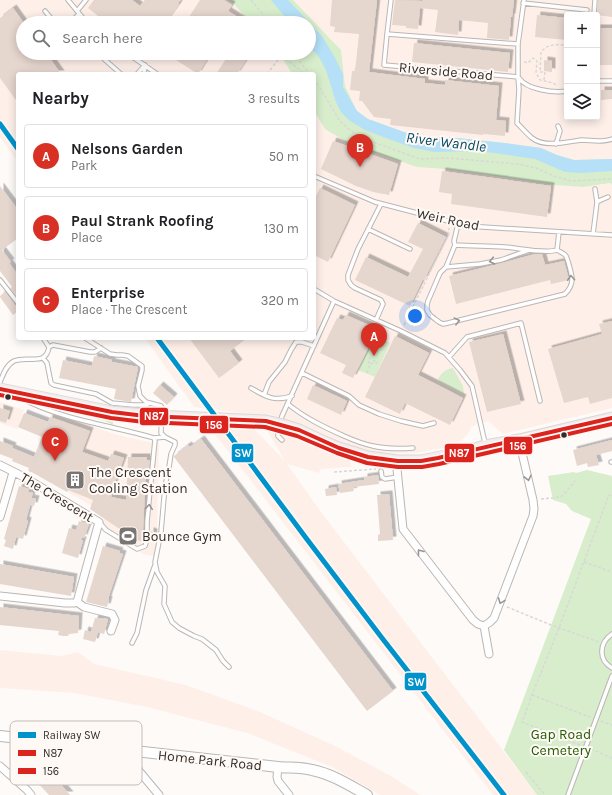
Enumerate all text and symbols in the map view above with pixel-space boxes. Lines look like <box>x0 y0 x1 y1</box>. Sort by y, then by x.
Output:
map controls <box>564 12 600 120</box>
button: + <box>564 12 600 48</box>
search box <box>16 16 316 60</box>
icon: search <box>30 27 52 49</box>
text: Search here <box>62 29 143 47</box>
button: − <box>564 48 600 84</box>
street label: Riverside Road <box>398 59 494 84</box>
button: layers <box>564 84 600 120</box>
text: Nearby <box>32 88 89 108</box>
text: 3 results <box>248 91 300 106</box>
water label: River Wandle <box>405 128 487 156</box>
pin: B <box>347 134 373 167</box>
text: Nelsons Garden <box>71 140 183 158</box>
text: A <box>42 149 50 164</box>
text: 50 m <box>269 149 299 164</box>
text: Park <box>71 158 97 173</box>
street label: Weir Road <box>415 205 481 234</box>
text: Paul Strank Roofing <box>71 212 214 230</box>
text: B <box>42 221 50 236</box>
text: 130 m <box>264 221 299 236</box>
text: Place <box>71 230 102 245</box>
one-way arrow <box>489 257 495 265</box>
one-way arrow <box>566 274 575 281</box>
text: Enterprise <box>71 284 145 302</box>
text: C <box>42 293 50 308</box>
text: 320 m <box>261 293 299 308</box>
text: Place · The Crescent <box>71 302 187 317</box>
your location <box>405 306 425 326</box>
one-way arrow <box>453 318 460 326</box>
pin: A <box>361 323 387 356</box>
unlabelled marker <box>3 392 13 402</box>
line badge: N87 <box>139 407 169 426</box>
text: N87 <box>144 410 165 423</box>
line badge: 156 <box>199 415 229 434</box>
text: 156 <box>205 419 223 432</box>
pin: C <box>42 428 68 461</box>
unlabelled marker <box>559 430 569 440</box>
line badge: 156 <box>503 436 533 455</box>
text: 156 <box>509 440 527 453</box>
line badge: SW <box>231 443 254 463</box>
line badge: N87 <box>444 443 475 463</box>
text: SW <box>234 447 252 460</box>
text: N87 <box>449 447 470 460</box>
place label: The Crescent Cooling Station <box>89 464 188 497</box>
street label: The Crescent <box>17 469 96 526</box>
building icon: The Crescent Cooling Station <box>64 469 86 491</box>
one-way arrow <box>523 475 531 481</box>
one-way arrow <box>144 504 153 510</box>
sports icon: Bounce Gym <box>117 525 139 547</box>
place label: Bounce Gym <box>142 528 222 545</box>
one-way arrow <box>418 549 425 556</box>
one-way arrow <box>497 598 505 605</box>
line badge: SW <box>404 672 427 691</box>
text: SW <box>407 676 425 689</box>
legend <box>10 721 142 785</box>
park label: Gap Road Cemetery <box>531 726 592 759</box>
text: Railway SW <box>43 729 101 742</box>
text: N87 <box>43 747 62 760</box>
street label: Home Park Road <box>157 747 263 774</box>
text: 156 <box>43 765 59 778</box>

